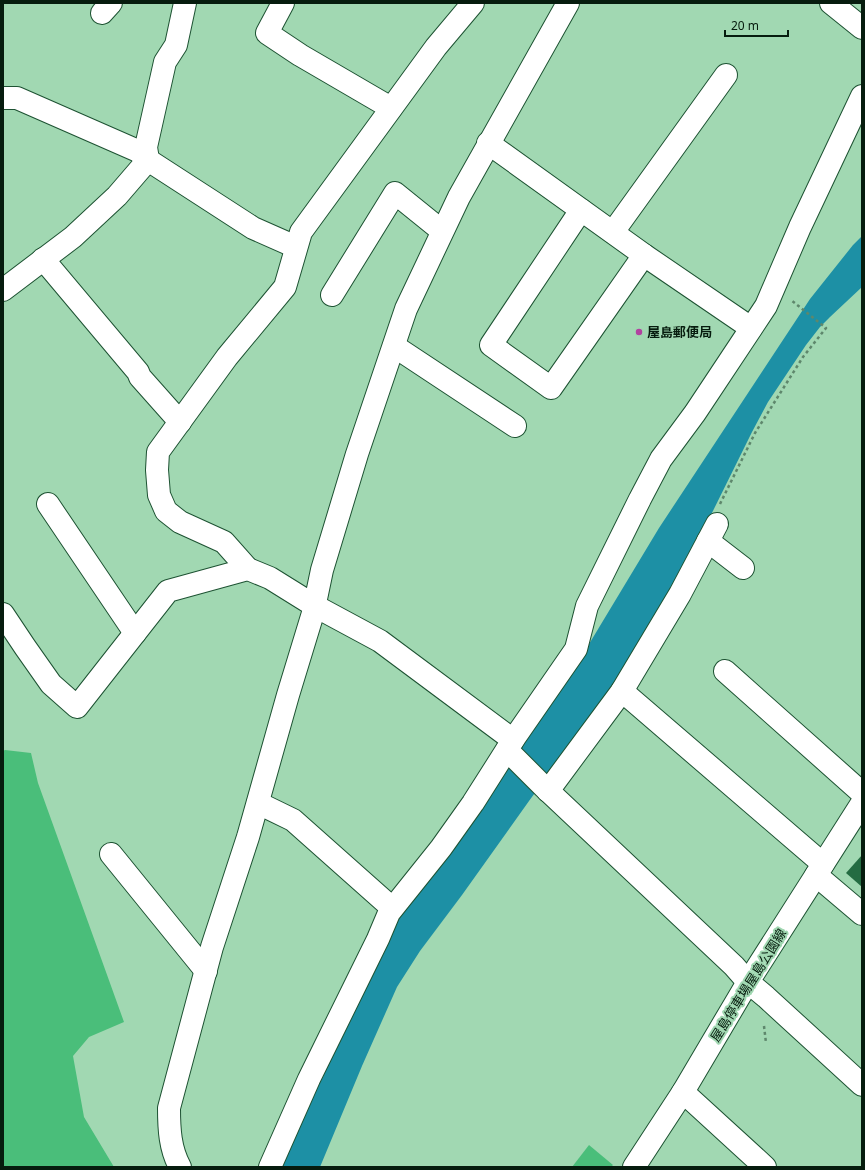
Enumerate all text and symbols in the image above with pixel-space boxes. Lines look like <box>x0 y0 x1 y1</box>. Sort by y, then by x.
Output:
scale bar <box>725 12 788 38</box>
text: 20 m <box>731 17 759 34</box>
place label: 屋島郵便局 <box>647 323 712 341</box>
marker: 屋島郵便局 <box>634 327 644 337</box>
street label: 屋島停車場屋島公園線 <box>706 925 790 1045</box>

